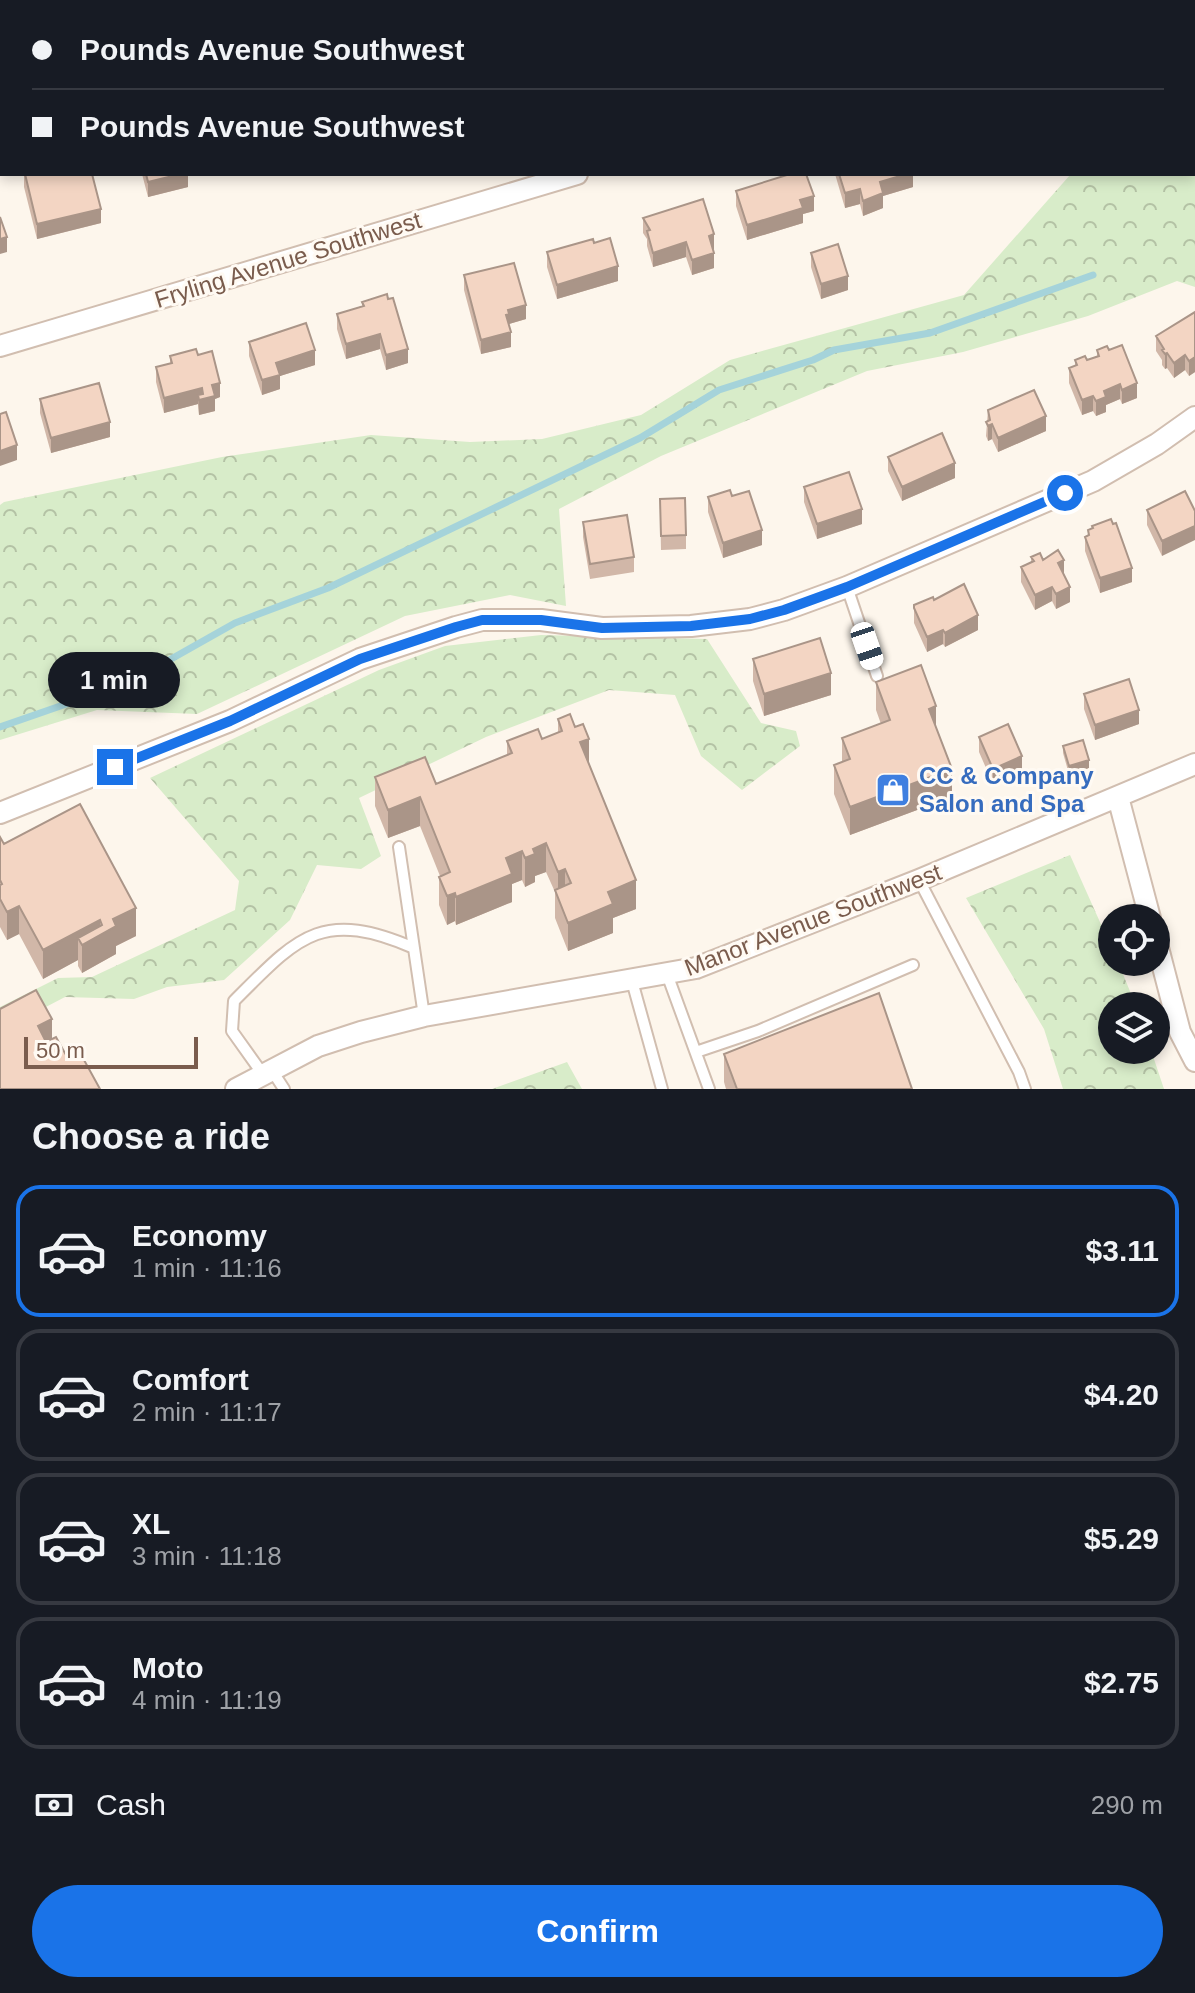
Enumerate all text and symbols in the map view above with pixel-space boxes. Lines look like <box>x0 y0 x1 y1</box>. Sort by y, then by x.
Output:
text: Pounds Avenue Southwest <box>80 33 464 66</box>
text: Pounds Avenue Southwest <box>80 110 464 143</box>
street label: Fryling Avenue Southwest <box>151 206 425 313</box>
route start <box>1047 475 1083 511</box>
car <box>848 619 886 673</box>
callout: 1 min <box>49 651 181 707</box>
text: 1 min <box>80 665 148 695</box>
route end <box>97 749 133 785</box>
place label: CC & Company Salon and Spa <box>919 762 1094 817</box>
shop icon: CC & Company Salon and Spa <box>874 771 912 809</box>
street label: Manor Avenue Southwest <box>681 858 945 981</box>
map controls <box>1098 904 1170 1064</box>
button: locate <box>1098 904 1170 976</box>
button: layers <box>1098 992 1170 1064</box>
scale bar <box>24 1033 198 1069</box>
text: 50 m <box>36 1038 85 1063</box>
text: Choose a ride <box>32 1116 270 1157</box>
icon: car <box>36 1215 108 1287</box>
text: Economy <box>132 1219 267 1252</box>
text: $3.11 <box>1086 1234 1159 1267</box>
text: 1 min · 11:16 <box>132 1253 282 1283</box>
icon: car <box>36 1359 108 1431</box>
text: Comfort <box>132 1363 249 1396</box>
text: $4.20 <box>1084 1378 1159 1411</box>
text: 2 min · 11:17 <box>132 1397 282 1427</box>
icon: car <box>36 1503 108 1575</box>
text: XL <box>132 1507 170 1540</box>
text: $5.29 <box>1084 1522 1159 1555</box>
text: 3 min · 11:18 <box>132 1541 282 1571</box>
icon: car <box>36 1647 108 1719</box>
text: Moto <box>132 1651 204 1684</box>
text: $2.75 <box>1084 1666 1159 1699</box>
text: 4 min · 11:19 <box>132 1685 282 1715</box>
icon: cash <box>32 1783 76 1827</box>
text: Cash <box>96 1788 166 1821</box>
text: 290 m <box>1091 1790 1163 1820</box>
button: Confirm <box>32 1885 1163 1977</box>

